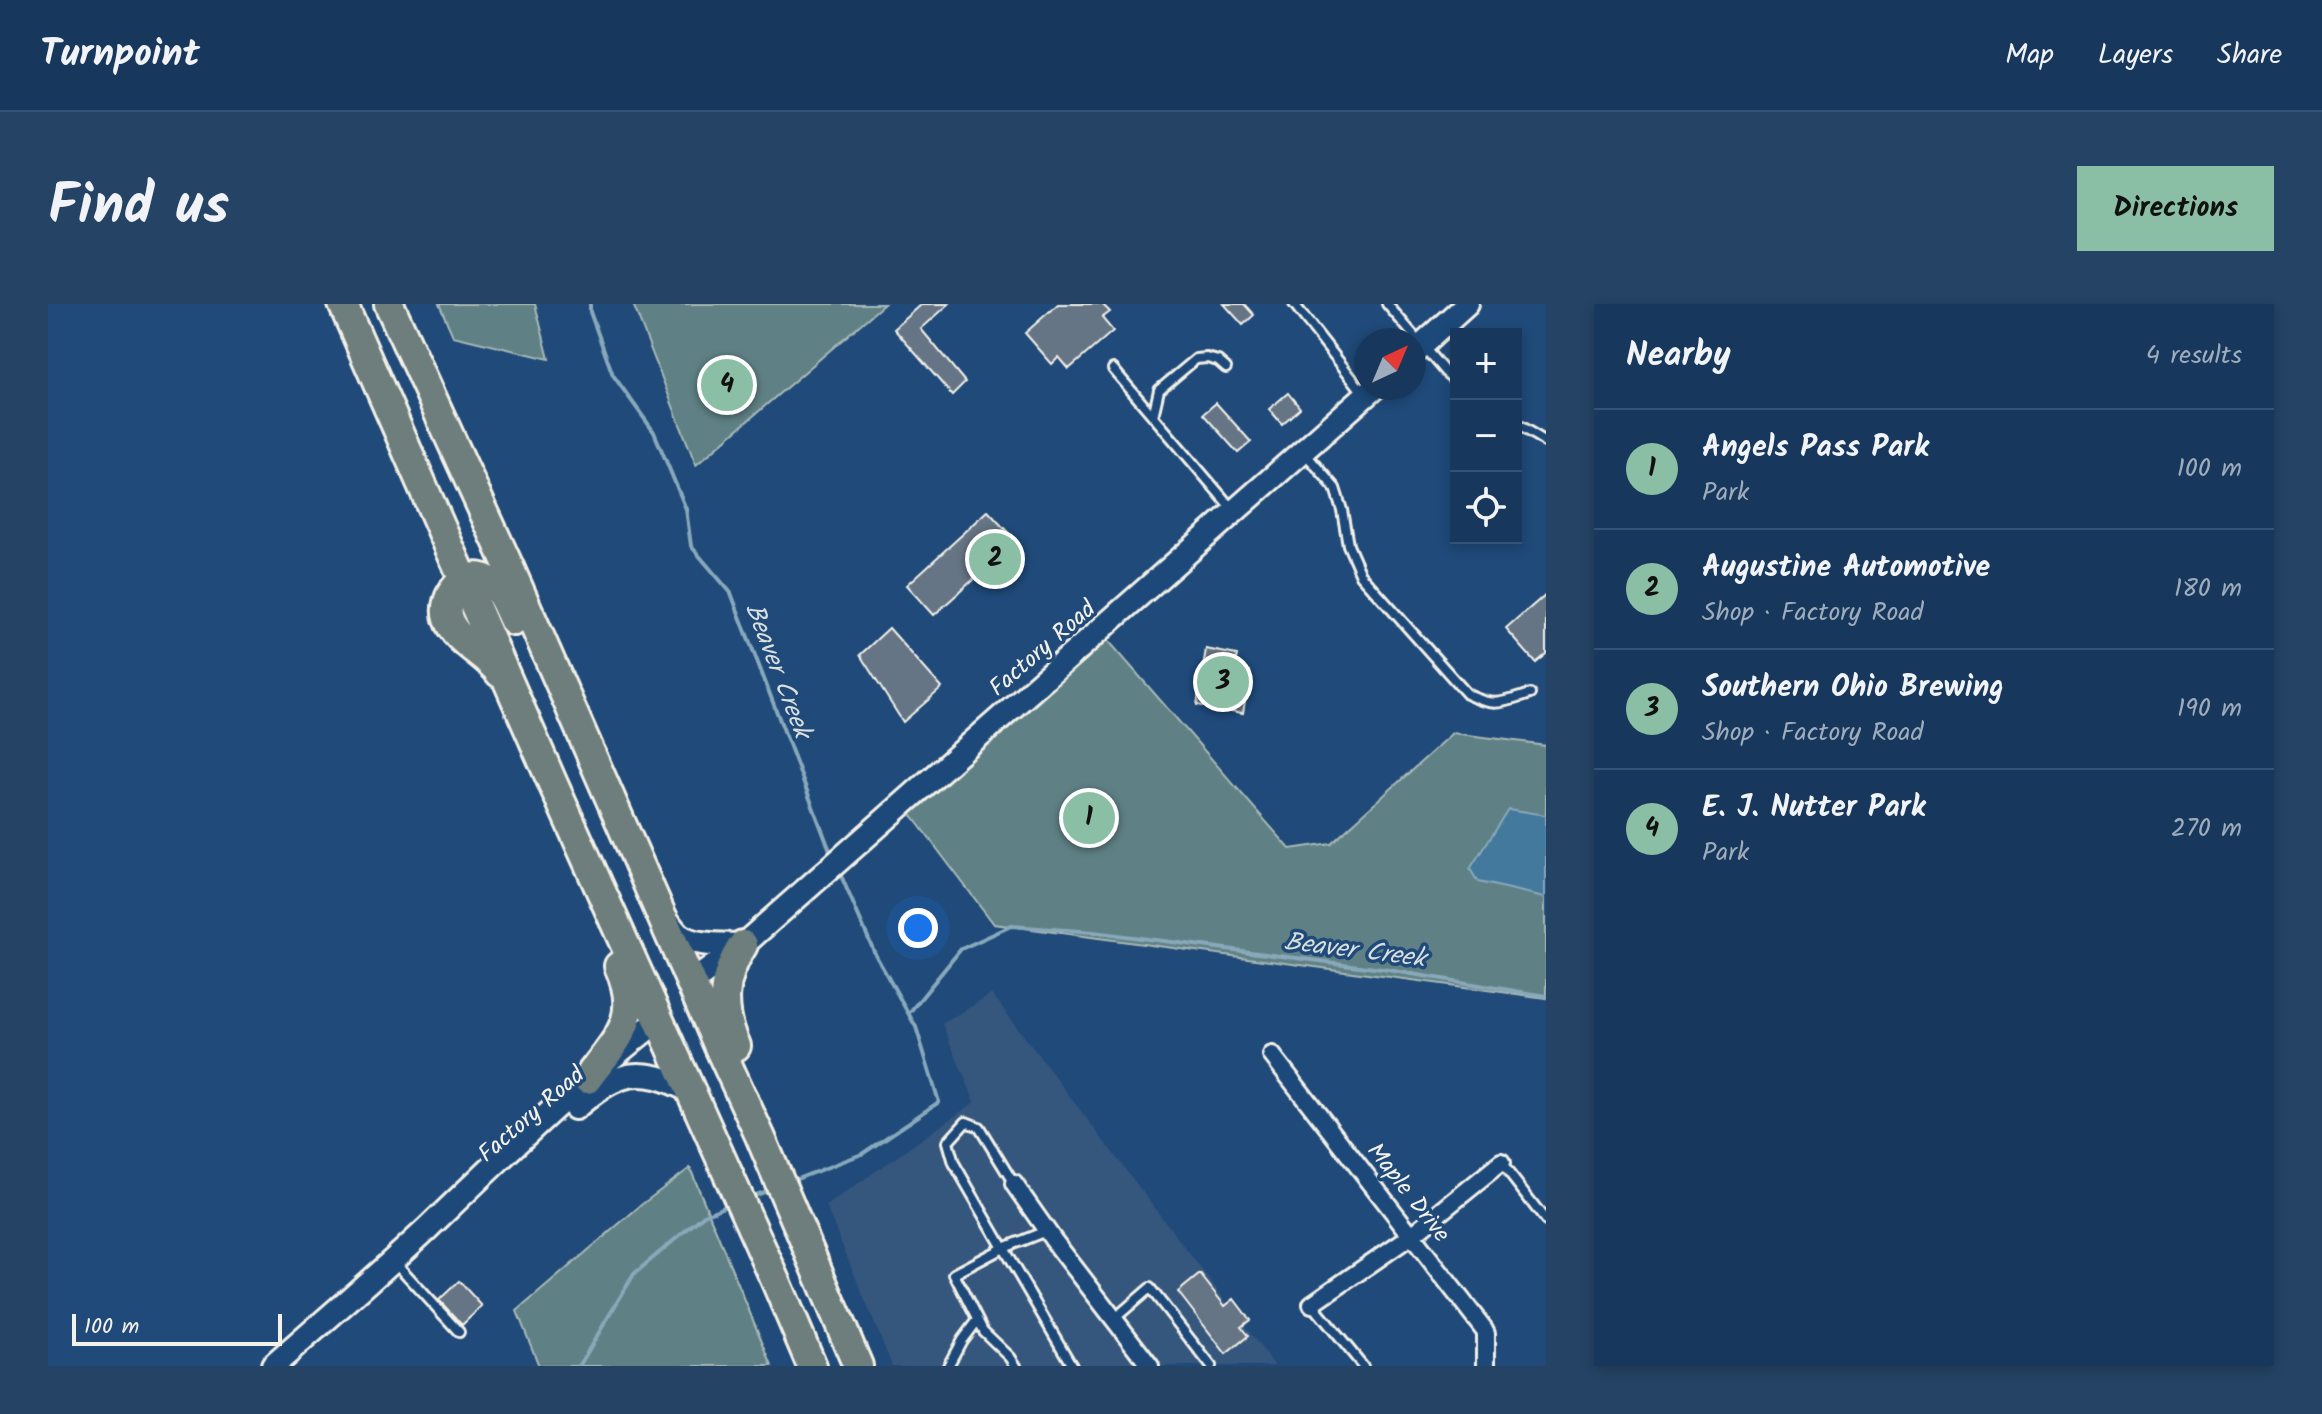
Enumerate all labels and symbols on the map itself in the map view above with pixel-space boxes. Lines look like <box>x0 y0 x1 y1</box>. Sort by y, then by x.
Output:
north arrow <box>1354 328 1426 400</box>
pin: 4 <box>701 355 753 415</box>
pin: 2 <box>969 529 1021 589</box>
street label: Factory Road <box>981 591 1106 707</box>
water label: Beaver Creek <box>732 597 824 748</box>
pin: 3 <box>1197 652 1249 712</box>
pin: 1 <box>1063 788 1115 848</box>
your location <box>898 908 938 948</box>
water label: Beaver Creek <box>1282 921 1432 981</box>
street label: Factory Road <box>470 1057 595 1173</box>
street label: Maple Drive <box>1356 1134 1460 1252</box>
scale bar <box>72 1310 282 1346</box>

